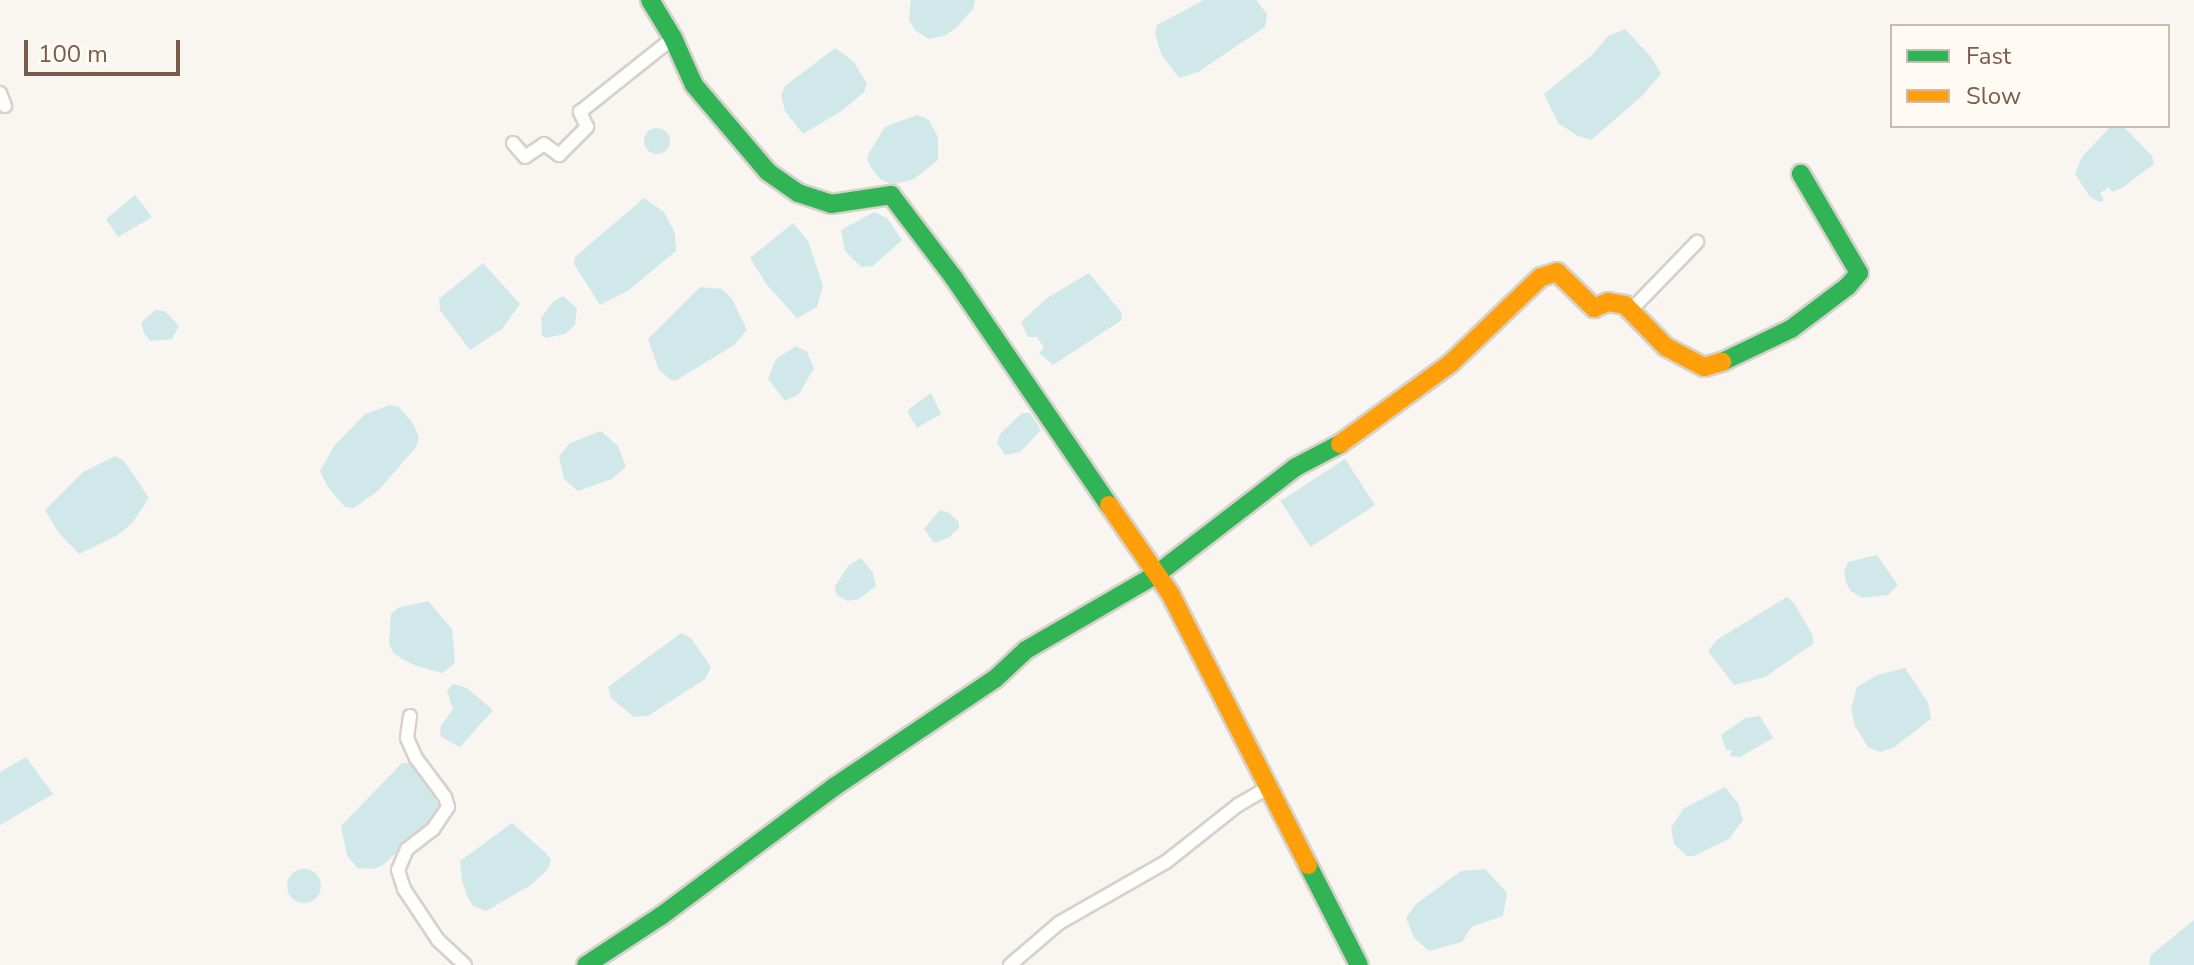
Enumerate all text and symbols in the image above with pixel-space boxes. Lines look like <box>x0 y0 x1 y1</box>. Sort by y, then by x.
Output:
scale bar <box>28 24 184 74</box>
legend <box>1890 24 2170 128</box>
text: 100 m <box>38 38 108 70</box>
text: Fast <box>1966 40 2011 72</box>
text: Slow <box>1966 80 2021 112</box>

